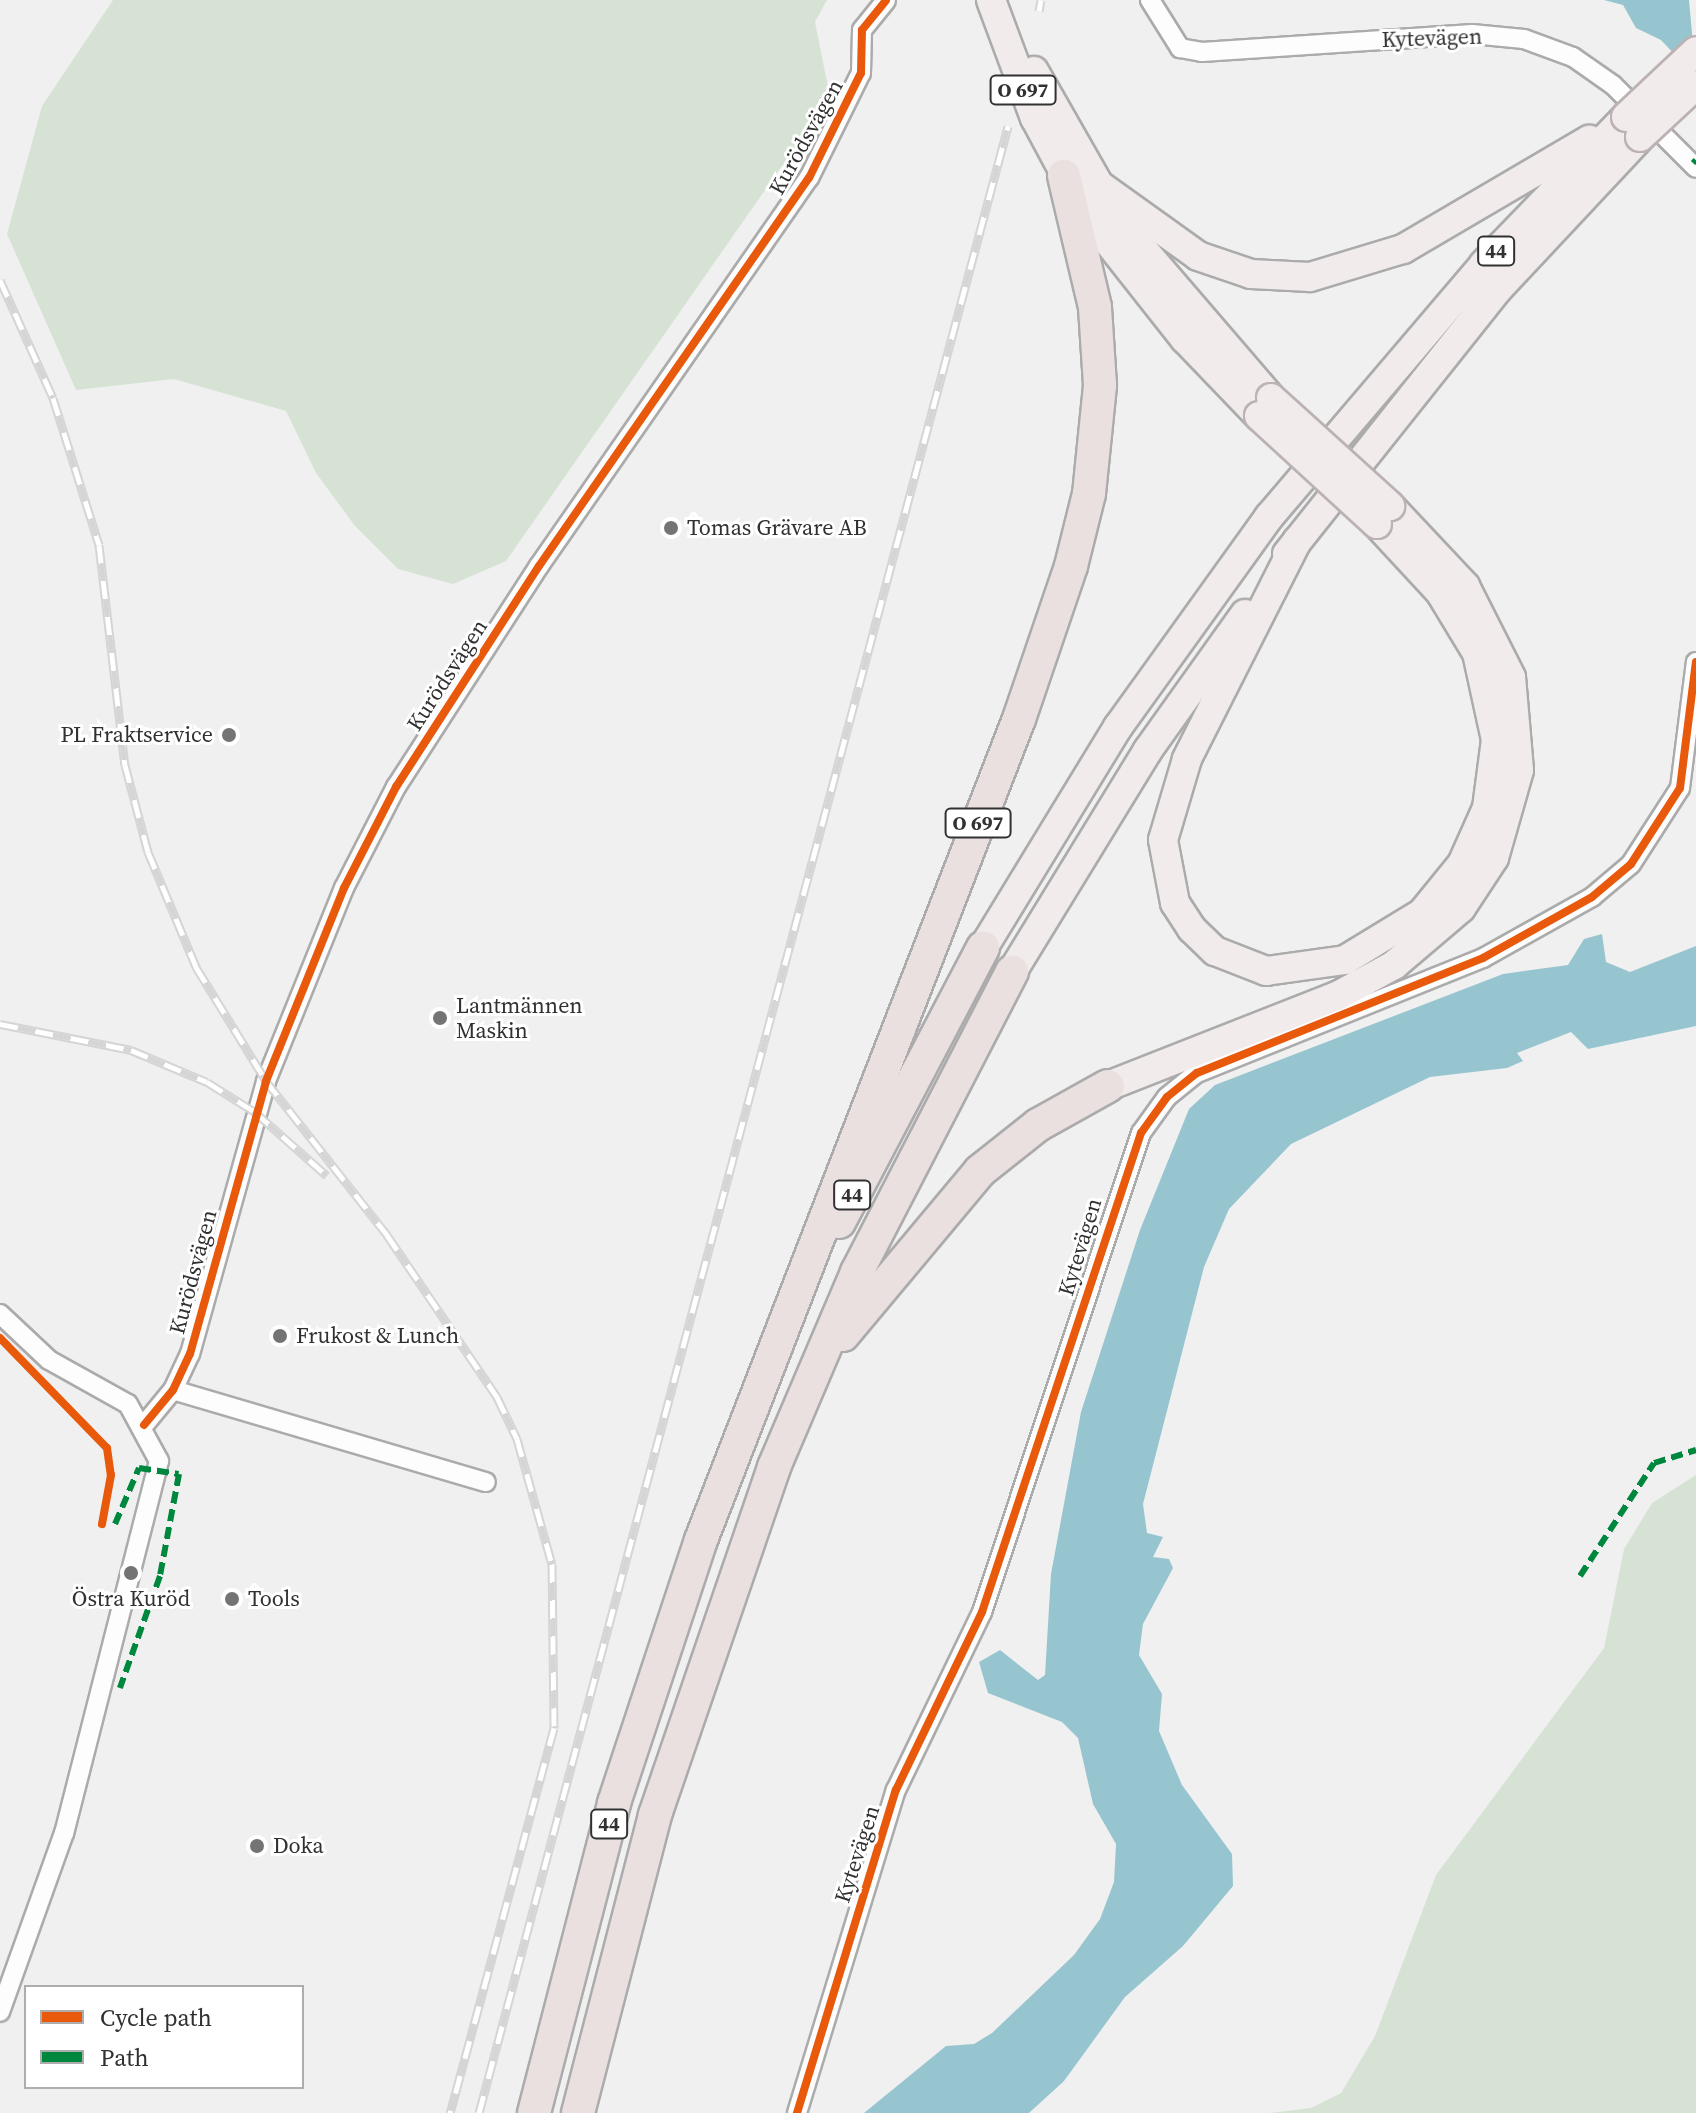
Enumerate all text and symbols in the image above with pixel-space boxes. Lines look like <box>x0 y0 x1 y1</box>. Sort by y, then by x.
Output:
street label: Kytevägen <box>1381 23 1483 53</box>
road number: O 697 <box>989 74 1057 106</box>
street label: Kurödsvägen <box>764 75 848 199</box>
road number: 44 <box>1476 235 1516 267</box>
place label: Tomas Grävare AB <box>687 515 867 541</box>
marker: Tomas Grävare AB <box>662 519 680 537</box>
street label: Kurödsvägen <box>401 614 493 736</box>
place label: PL Fraktservice <box>60 722 213 748</box>
marker: PL Fraktservice <box>220 726 238 744</box>
road number: O 697 <box>944 807 1012 839</box>
place label: Lantmännen Maskin <box>456 992 583 1044</box>
marker: Lantmännen Maskin <box>431 1009 449 1027</box>
road number: 44 <box>832 1179 872 1211</box>
street label: Kytevägen <box>1053 1195 1107 1299</box>
street label: Kurödsvägen <box>164 1207 222 1337</box>
place label: Frukost & Lunch <box>296 1323 459 1349</box>
marker: Frukost & Lunch <box>271 1327 289 1345</box>
marker: Östra Kuröd <box>122 1564 140 1582</box>
place label: Östra Kuröd <box>72 1586 190 1612</box>
place label: Tools <box>248 1586 300 1612</box>
marker: Tools <box>223 1590 241 1608</box>
street label: Kytevägen <box>829 1802 885 1906</box>
road number: 44 <box>589 1808 629 1840</box>
place label: Doka <box>273 1833 324 1859</box>
marker: Doka <box>248 1837 266 1855</box>
legend <box>24 1985 304 2089</box>
text: Cycle path <box>100 2001 212 2034</box>
text: Path <box>100 2041 149 2074</box>

